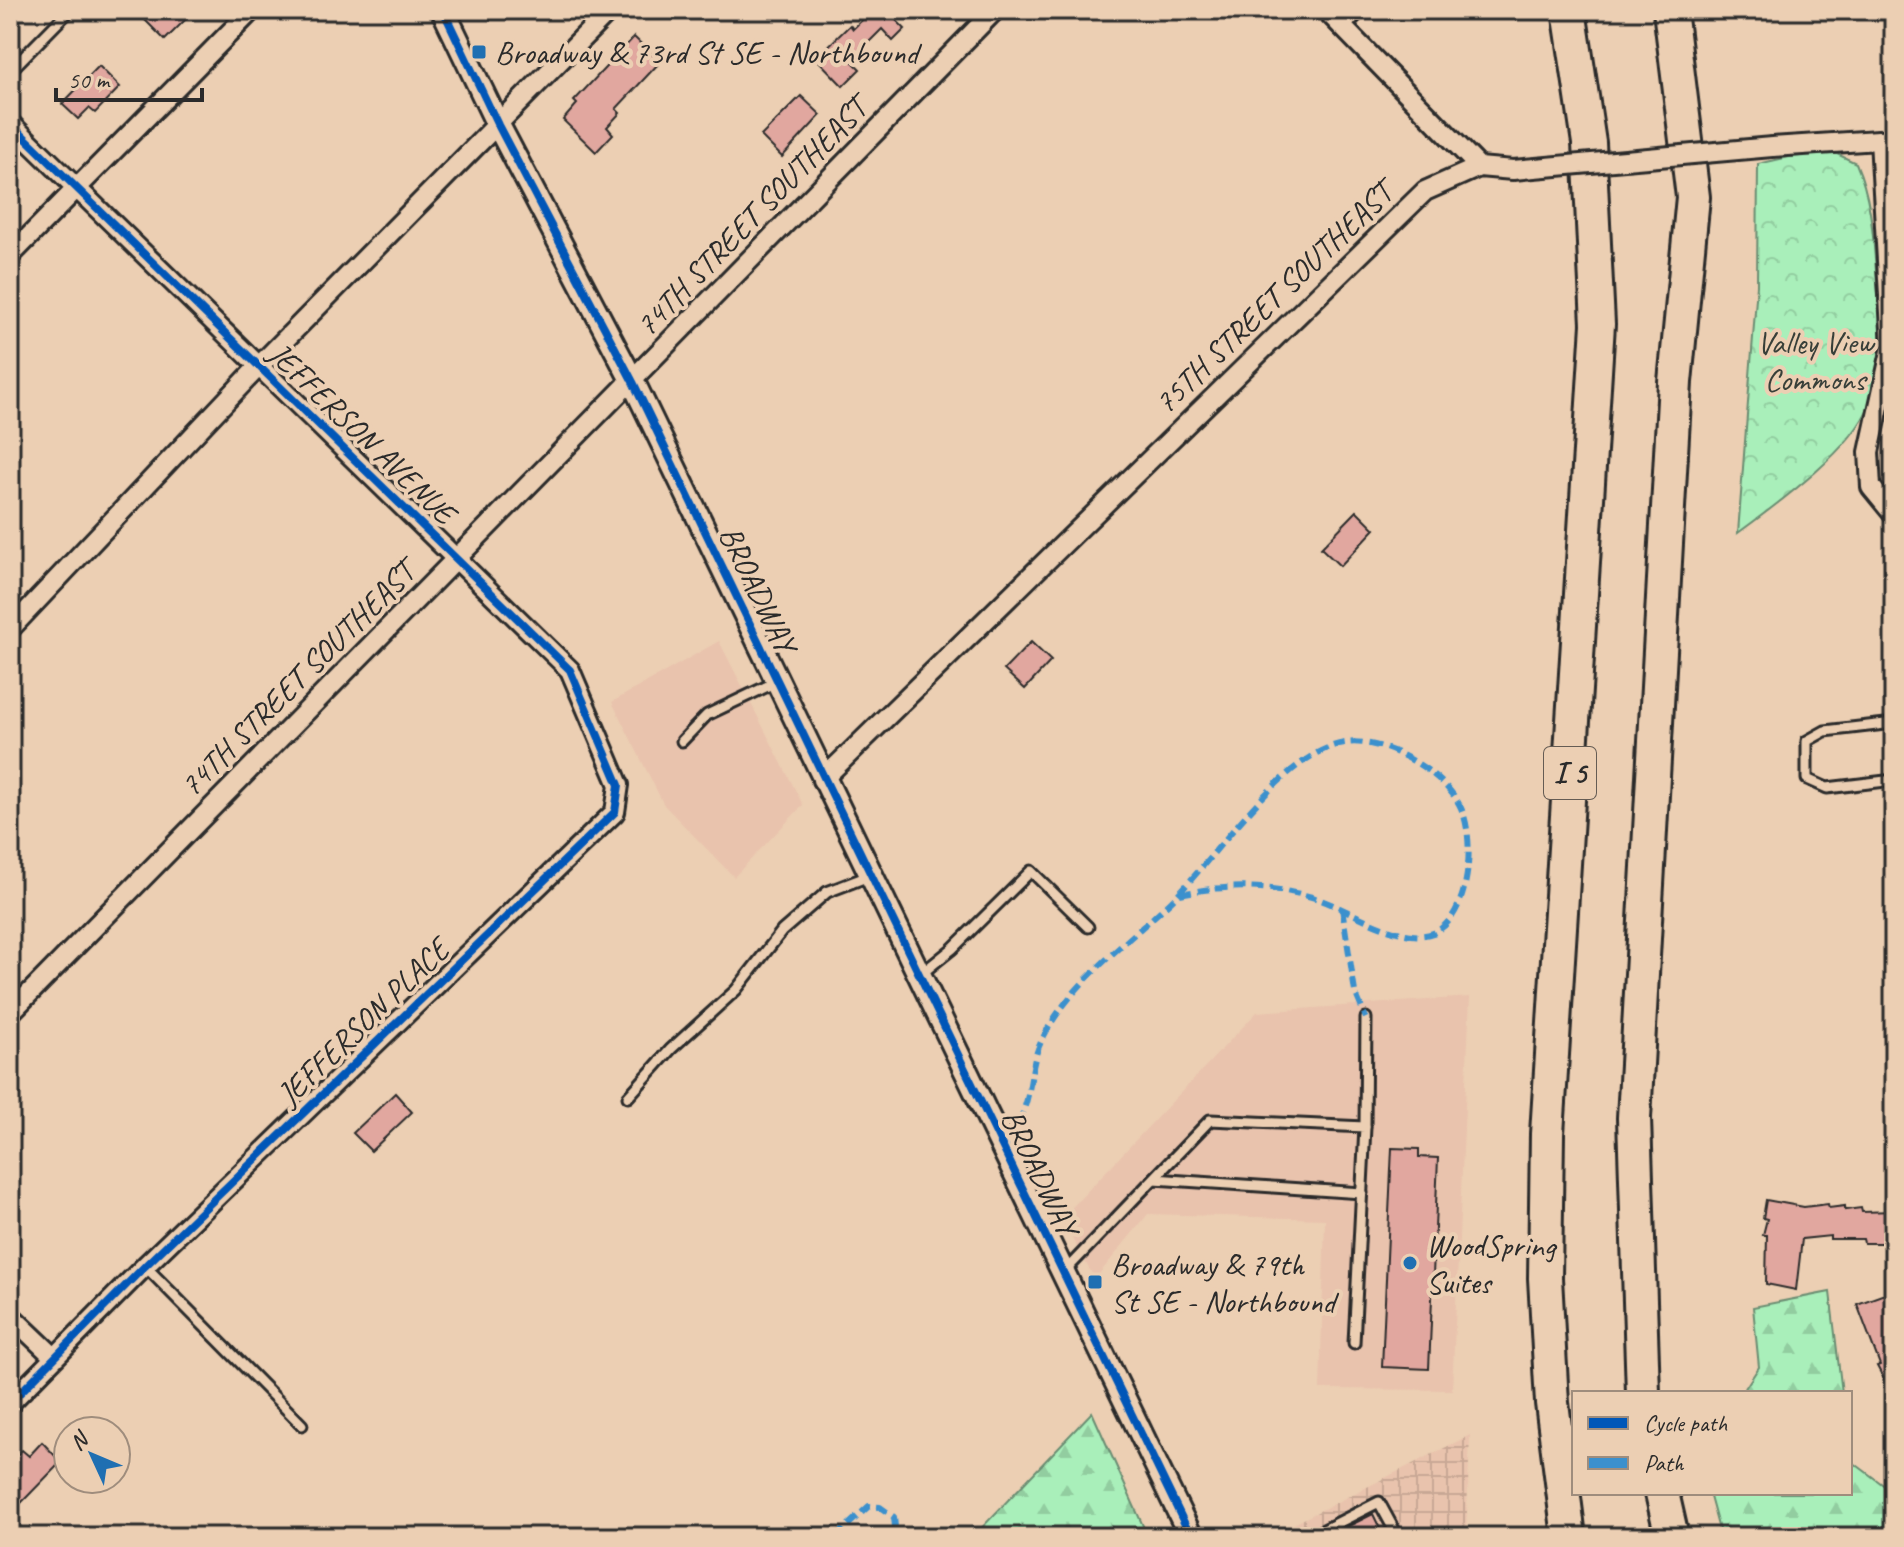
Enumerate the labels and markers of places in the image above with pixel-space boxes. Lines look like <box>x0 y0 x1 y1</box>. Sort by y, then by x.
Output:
place label: Broadway & 73rd St SE - Northbound <box>495 32 922 73</box>
marker: Broadway & 73rd St SE - Northbound <box>470 43 488 61</box>
place label: WoodSpring Suites <box>1426 1225 1558 1303</box>
place label: Broadway & 79th St SE - Northbound <box>1111 1244 1339 1322</box>
marker: WoodSpring Suites <box>1401 1254 1419 1272</box>
marker: Broadway & 79th St SE - Northbound <box>1086 1273 1104 1291</box>

